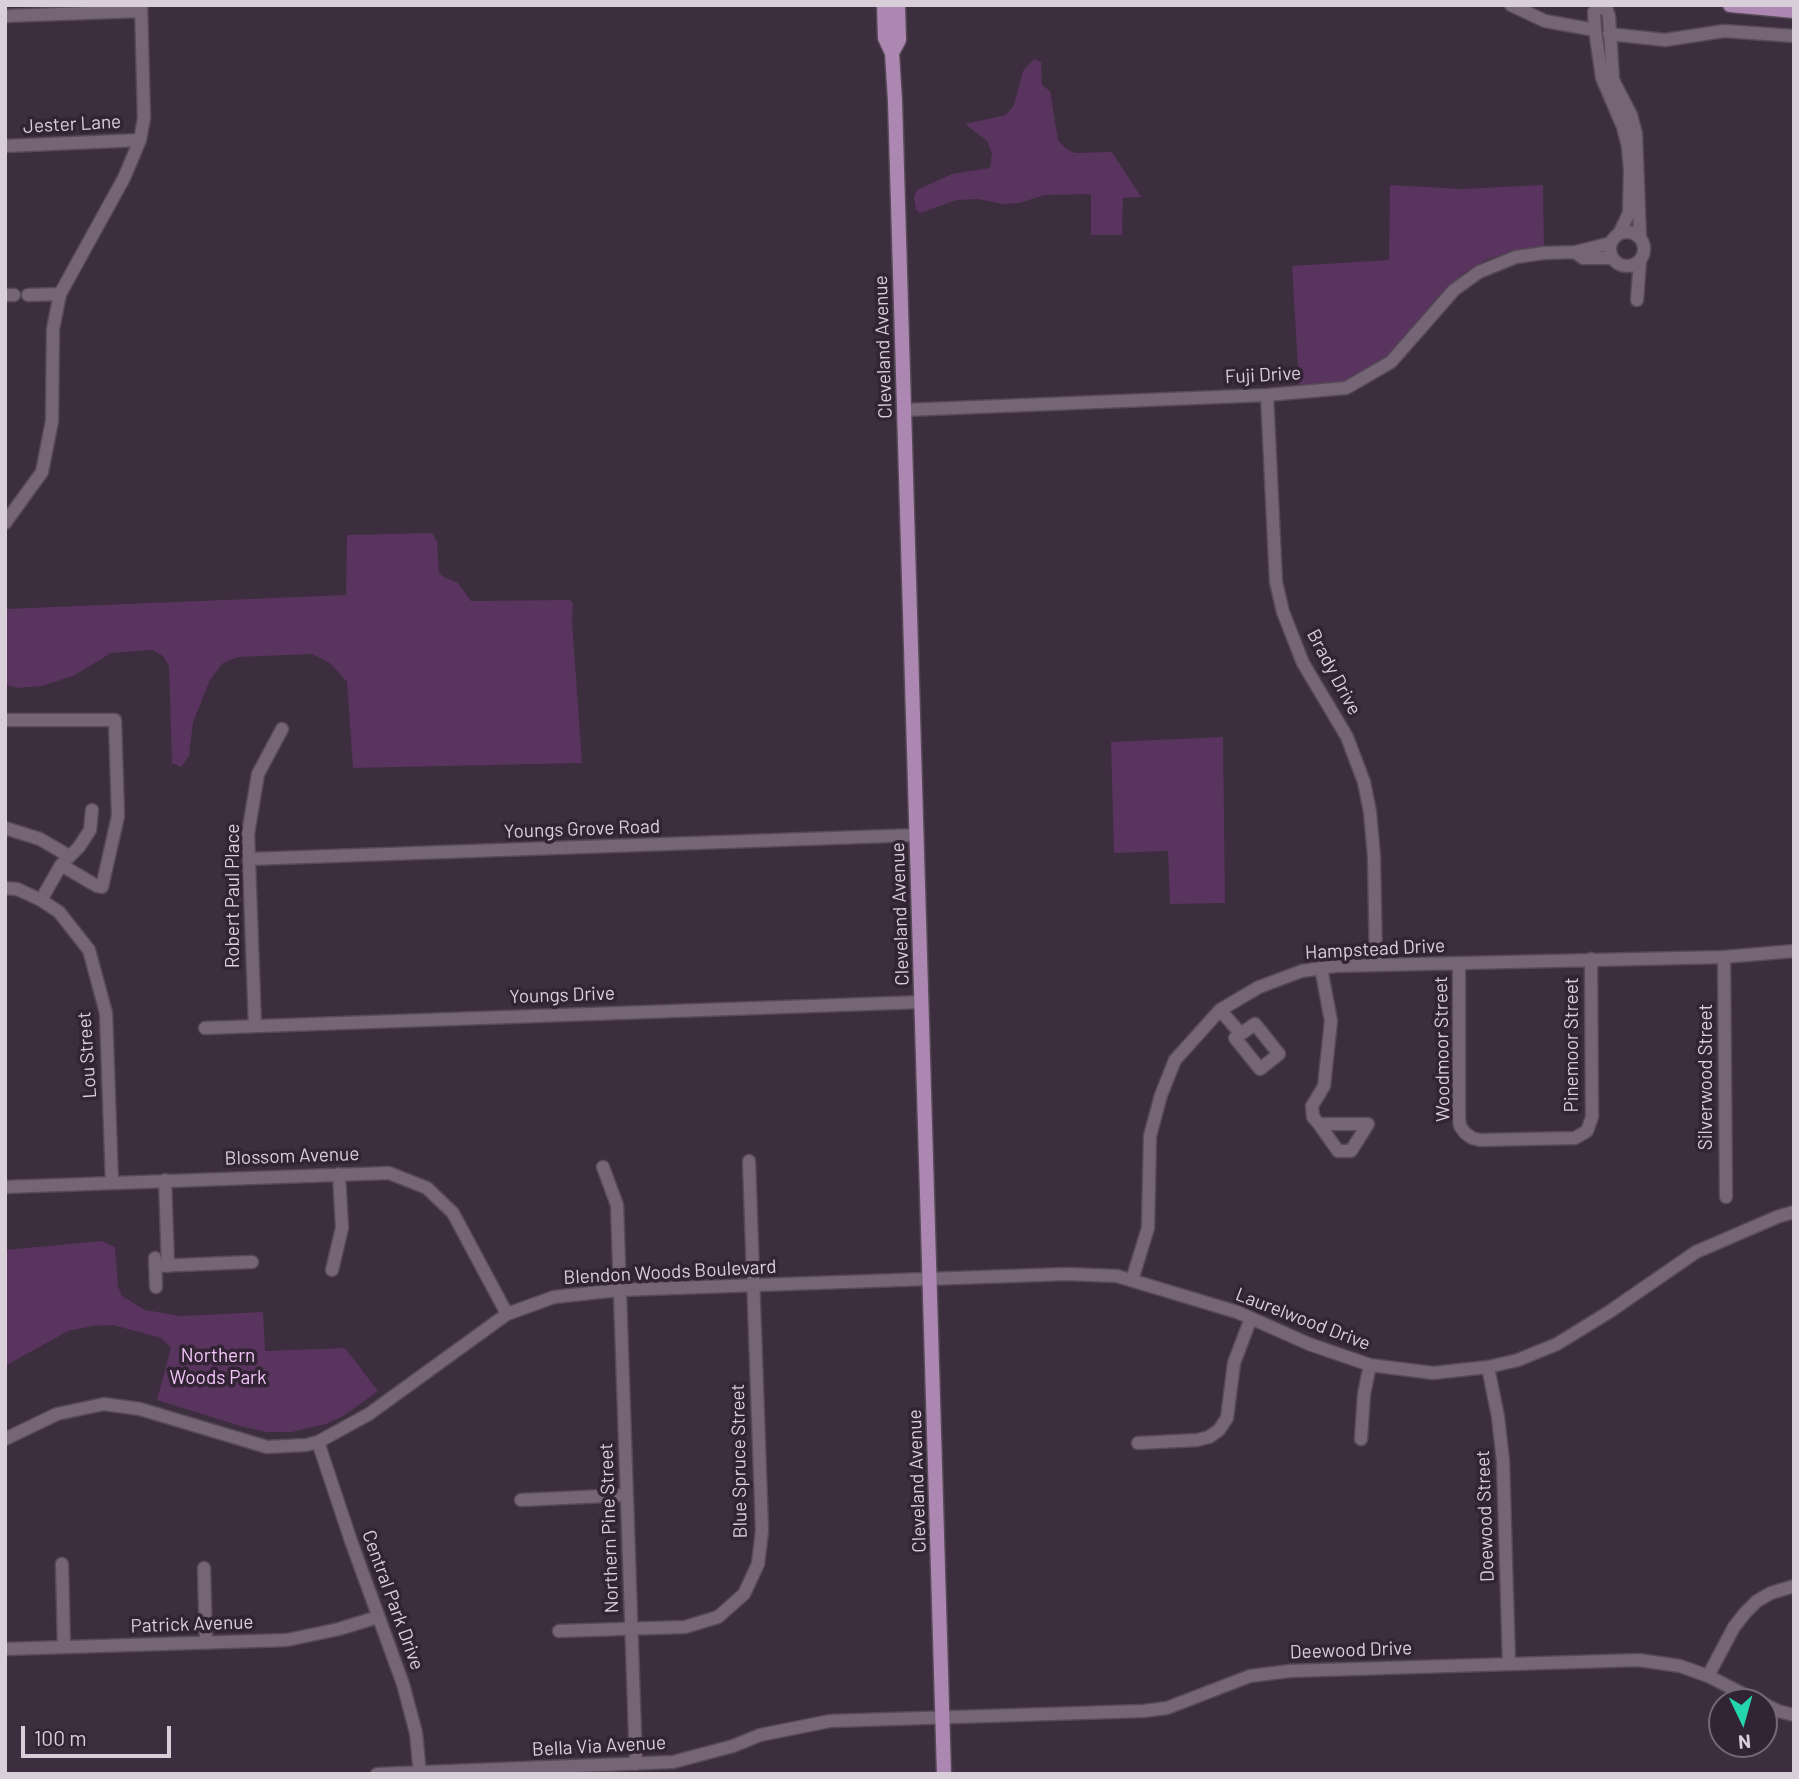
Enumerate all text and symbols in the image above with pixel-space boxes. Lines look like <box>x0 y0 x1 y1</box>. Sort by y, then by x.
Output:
street label: Jester Lane <box>22 110 122 138</box>
street label: Cleveland Avenue <box>869 275 897 419</box>
street label: Fuji Drive <box>1224 362 1302 388</box>
street label: Brady Drive <box>1302 625 1366 719</box>
street label: Youngs Grove Road <box>503 815 661 843</box>
street label: Robert Paul Place <box>222 824 244 968</box>
street label: Cleveland Avenue <box>886 842 914 986</box>
street label: Hampstead Drive <box>1304 934 1446 964</box>
street label: Woodmoor Street <box>1429 976 1455 1122</box>
street label: Pinemoor Street <box>1561 977 1583 1113</box>
street label: Youngs Drive <box>509 982 615 1008</box>
street label: Silverwood Street <box>1695 1004 1717 1150</box>
street label: Lou Street <box>73 1011 101 1099</box>
street label: Blossom Avenue <box>224 1142 360 1170</box>
street label: Blendon Woods Boulevard <box>563 1255 777 1289</box>
street label: Laurelwood Drive <box>1232 1283 1374 1355</box>
park label: Northern Woods Park <box>169 1345 267 1389</box>
street label: Blue Spruce Street <box>726 1383 752 1539</box>
street label: Cleveland Avenue <box>903 1409 931 1553</box>
street label: Northern Pine Street <box>595 1442 623 1614</box>
street label: Doewood Street <box>1471 1450 1499 1582</box>
street label: Central Park Drive <box>357 1527 429 1673</box>
street label: Patrick Avenue <box>130 1610 254 1638</box>
street label: Deewood Drive <box>1289 1636 1413 1664</box>
north arrow <box>1708 1688 1778 1758</box>
scale bar <box>24 1712 175 1756</box>
text: 100 m <box>34 1725 87 1750</box>
text: N <box>1737 1730 1752 1754</box>
street label: Bella Via Avenue <box>531 1731 667 1761</box>

